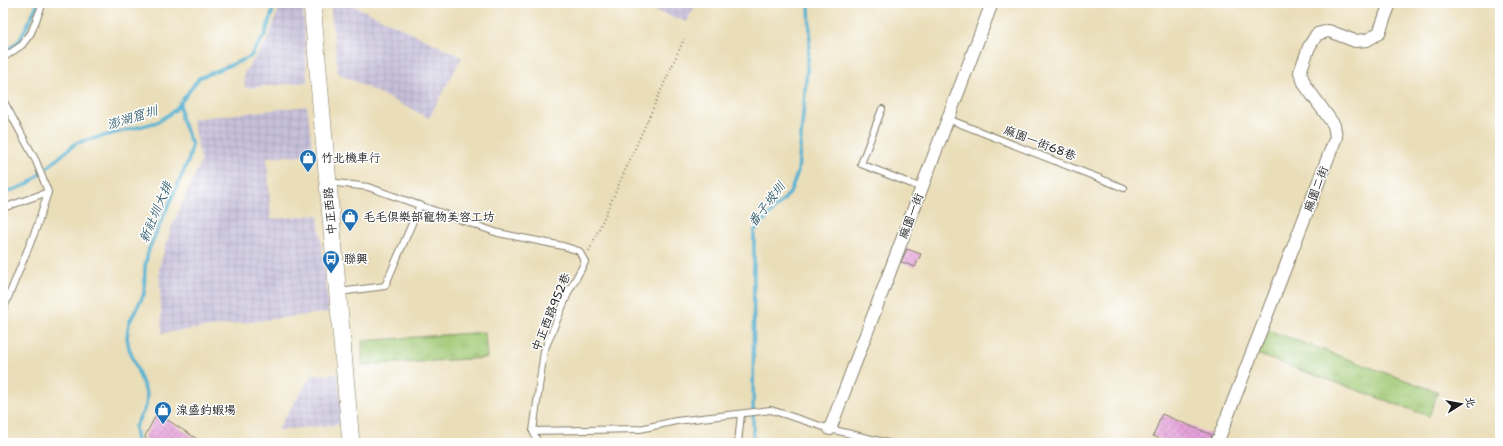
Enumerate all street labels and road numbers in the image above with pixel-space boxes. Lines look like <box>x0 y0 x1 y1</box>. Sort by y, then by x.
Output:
street label: 麻園一街68巷 <box>1002 122 1078 164</box>
street label: 麻園二街 <box>1300 164 1332 214</box>
street label: 中正西路 <box>320 186 340 236</box>
street label: 麻園一街 <box>895 191 927 241</box>
street label: 中正西路952巷 <box>528 270 574 354</box>

